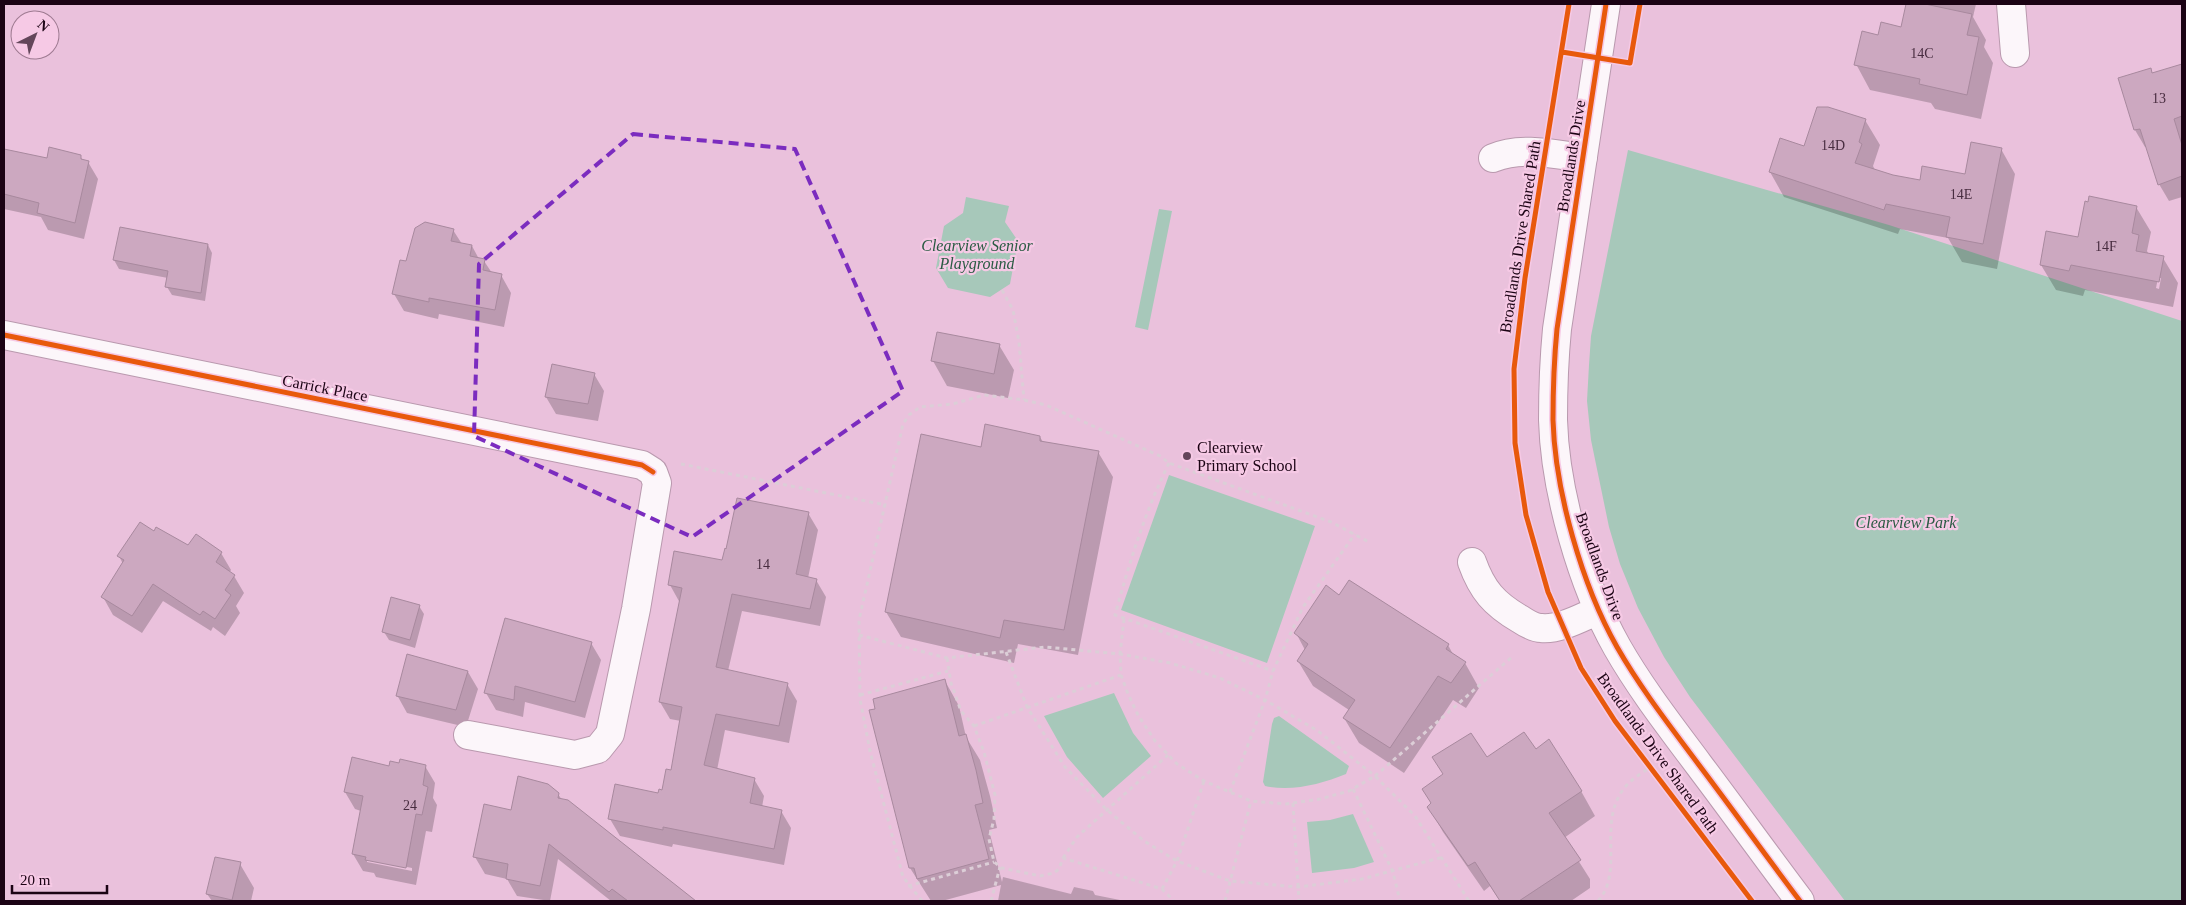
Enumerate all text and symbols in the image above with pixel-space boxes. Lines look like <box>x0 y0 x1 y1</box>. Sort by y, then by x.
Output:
north arrow <box>10 10 60 60</box>
text: N <box>35 17 52 35</box>
house number: 14C <box>1910 46 1934 61</box>
house number: 13 <box>2152 91 2166 106</box>
street label: Broadlands Drive <box>1554 99 1588 213</box>
house number: 14D <box>1821 138 1845 153</box>
street label: Broadlands Drive Shared Path <box>1496 140 1544 334</box>
house number: 14E <box>1950 187 1972 202</box>
park label: Clearview Senior Playground <box>921 237 1034 273</box>
house number: 14F <box>2095 239 2117 254</box>
street label: Carrick Place <box>281 371 369 405</box>
place label: Clearview Primary School <box>1197 439 1298 475</box>
marker: Clearview Primary School <box>1181 450 1193 462</box>
street label: Broadlands Drive <box>1573 510 1627 622</box>
park label: Clearview Park <box>1856 514 1957 531</box>
house number: 14 <box>756 557 770 572</box>
street label: Broadlands Drive Shared Path <box>1594 669 1722 837</box>
house number: 24 <box>403 798 417 813</box>
scale bar <box>12 862 108 894</box>
text: 20 m <box>20 872 51 888</box>

